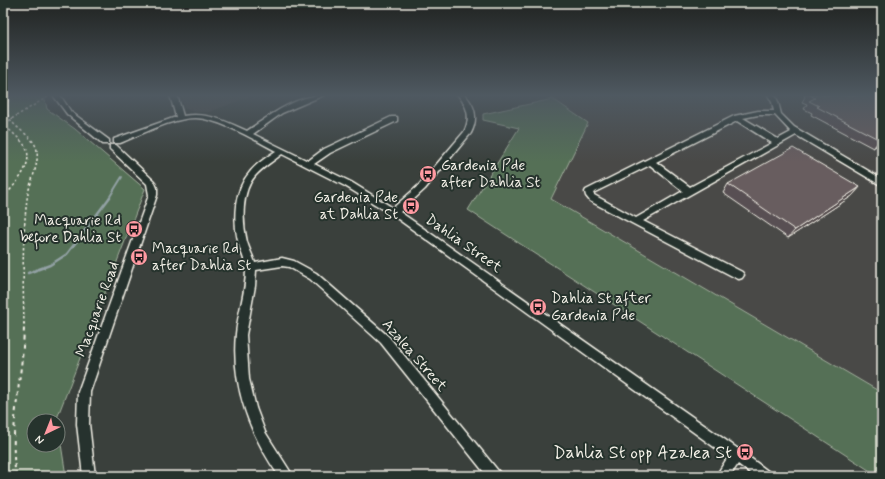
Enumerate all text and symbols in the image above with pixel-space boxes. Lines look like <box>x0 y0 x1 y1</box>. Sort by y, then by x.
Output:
place label: Gardenia Pde after Dahlia St <box>441 156 541 193</box>
bus stop icon: Gardenia Pde after Dahlia St <box>418 164 438 184</box>
place label: Gardenia Pde at Dahlia St <box>314 188 398 225</box>
bus stop icon: Gardenia Pde at Dahlia St <box>401 196 421 216</box>
street label: Dahlia Street <box>421 210 506 278</box>
place label: Macquarie Rd before Dahlia St <box>20 211 121 250</box>
bus stop icon: Macquarie Rd before Dahlia St <box>124 219 144 239</box>
place label: Macquarie Rd after Dahlia St <box>152 239 252 276</box>
bus stop icon: Macquarie Rd after Dahlia St <box>129 247 149 267</box>
street label: Macquarie Road <box>71 259 125 360</box>
place label: Dahlia St after Gardenia Pde <box>551 289 651 326</box>
bus stop icon: Dahlia St after Gardenia Pde <box>528 297 548 317</box>
street label: Azalea Street <box>377 315 451 396</box>
north arrow <box>26 413 66 453</box>
text: N <box>32 432 47 447</box>
place label: Dahlia St opp Azalea St <box>553 441 732 465</box>
bus stop icon: Dahlia St opp Azalea St <box>735 442 755 462</box>

